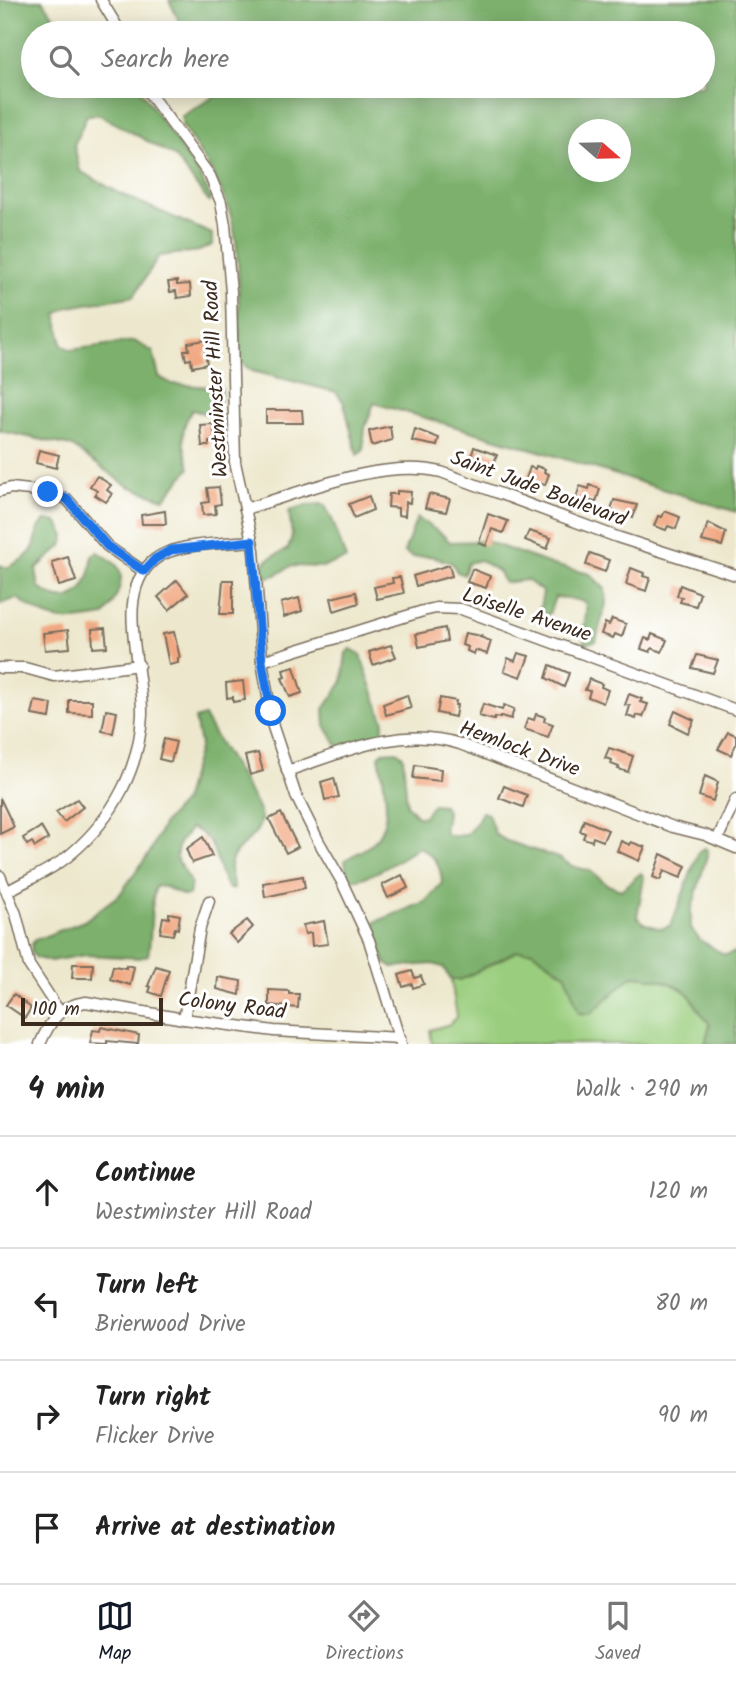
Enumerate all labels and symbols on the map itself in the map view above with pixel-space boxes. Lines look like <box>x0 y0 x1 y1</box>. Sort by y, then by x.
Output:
north arrow <box>568 119 631 182</box>
street label: Westminster Hill Road <box>195 279 238 478</box>
street label: Saint Jude Boulevard <box>446 442 632 537</box>
route end <box>32 476 63 507</box>
street label: Loiselle Avenue <box>458 579 596 652</box>
route start <box>255 695 286 726</box>
street label: Hemlock Drive <box>454 712 585 787</box>
street label: Colony Road <box>176 984 288 1030</box>
scale bar <box>21 995 163 1027</box>

